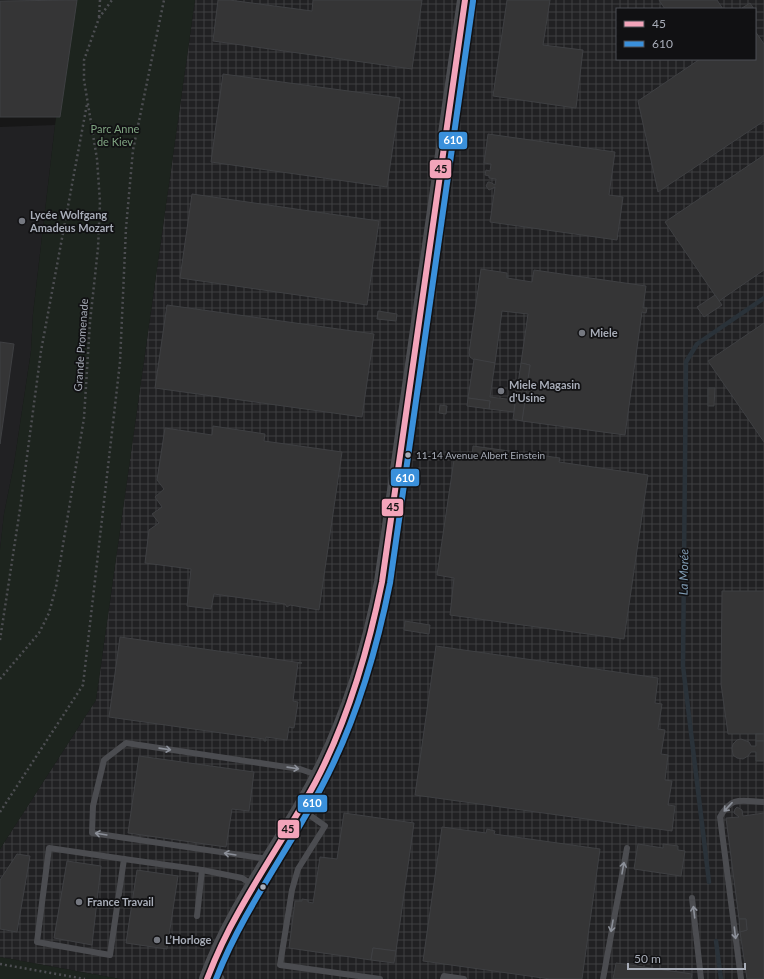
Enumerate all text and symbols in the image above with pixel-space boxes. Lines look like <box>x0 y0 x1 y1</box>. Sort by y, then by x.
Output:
legend <box>616 8 756 60</box>
text: 45 <box>652 16 666 31</box>
text: 610 <box>652 36 673 51</box>
park label: Parc Anne de Kiev <box>91 122 140 148</box>
line badge: 610 <box>438 131 468 150</box>
text: 610 <box>443 133 463 146</box>
line badge: 45 <box>429 159 452 179</box>
text: 45 <box>435 162 447 175</box>
place label: Lycée Wolfgang Amadeus Mozart <box>29 208 114 234</box>
marker: Lycée Wolfgang Amadeus Mozart <box>17 216 27 226</box>
street label: Grande Promenade <box>71 298 90 392</box>
place label: Miele <box>590 326 618 339</box>
marker: Miele <box>577 328 587 338</box>
place label: Miele Magasin d'Usine <box>509 378 580 404</box>
marker: Miele Magasin d'Usine <box>496 386 506 396</box>
place label: 11-14 Avenue Albert Einstein <box>416 449 545 461</box>
marker: 11-14 Avenue Albert Einstein <box>403 450 413 460</box>
line badge: 610 <box>390 468 420 487</box>
text: 610 <box>395 471 415 484</box>
line badge: 45 <box>381 498 404 517</box>
text: 45 <box>387 500 399 513</box>
water label: La Morée <box>676 549 691 595</box>
one-way arrow <box>158 745 171 753</box>
one-way arrow <box>286 764 299 772</box>
line badge: 610 <box>297 794 328 813</box>
text: 610 <box>302 796 322 809</box>
one-way arrow <box>723 802 732 812</box>
line badge: 45 <box>277 819 300 839</box>
text: 45 <box>282 822 294 835</box>
one-way arrow <box>95 830 108 838</box>
one-way arrow <box>224 850 237 858</box>
one-way arrow <box>619 862 627 875</box>
unlabelled marker <box>258 882 268 892</box>
place label: France Travail <box>87 895 154 908</box>
marker: France Travail <box>74 897 84 907</box>
one-way arrow <box>690 906 698 919</box>
one-way arrow <box>608 919 616 932</box>
one-way arrow <box>731 926 739 939</box>
place label: L’Horloge <box>165 933 211 946</box>
marker: L’Horloge <box>152 935 162 945</box>
scale bar <box>628 945 745 971</box>
text: 50 m <box>634 951 661 966</box>

